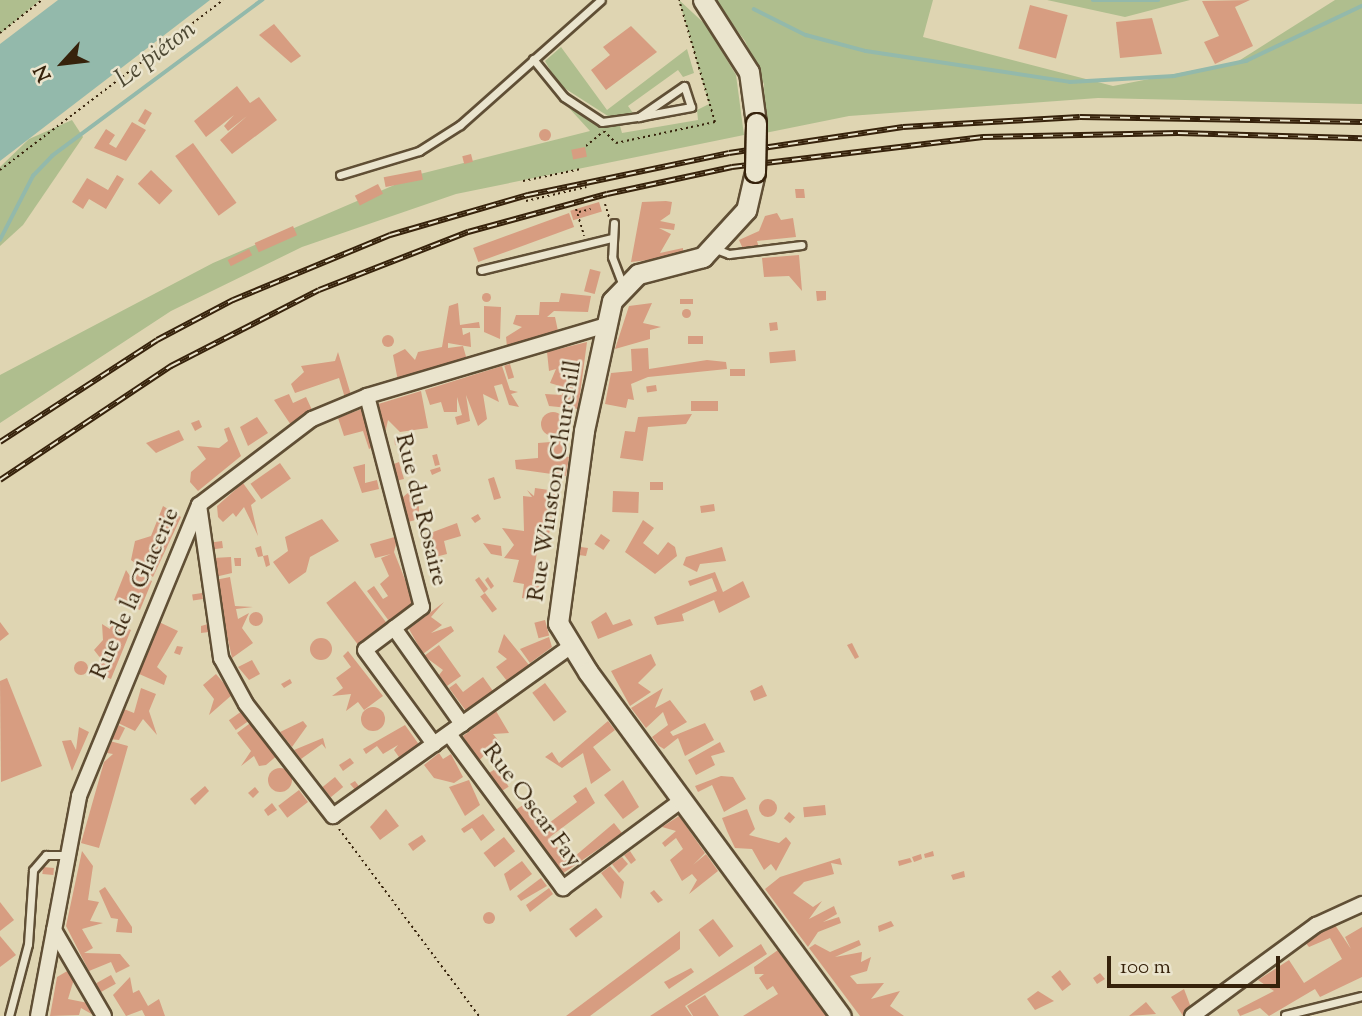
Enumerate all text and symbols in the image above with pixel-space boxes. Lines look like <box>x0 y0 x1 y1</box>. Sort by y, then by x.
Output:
water label: Le piéton <box>109 14 203 96</box>
north arrow <box>28 28 98 98</box>
text: N <box>28 60 59 86</box>
street label: Rue Winston Churchill <box>523 358 589 604</box>
street label: Rue du Rosaire <box>387 431 453 589</box>
street label: Rue de la Glacerie <box>85 504 187 684</box>
street label: Rue Oscar Fay <box>475 738 587 874</box>
scale bar <box>1110 942 1283 986</box>
text: 100 m <box>1120 953 1171 983</box>

